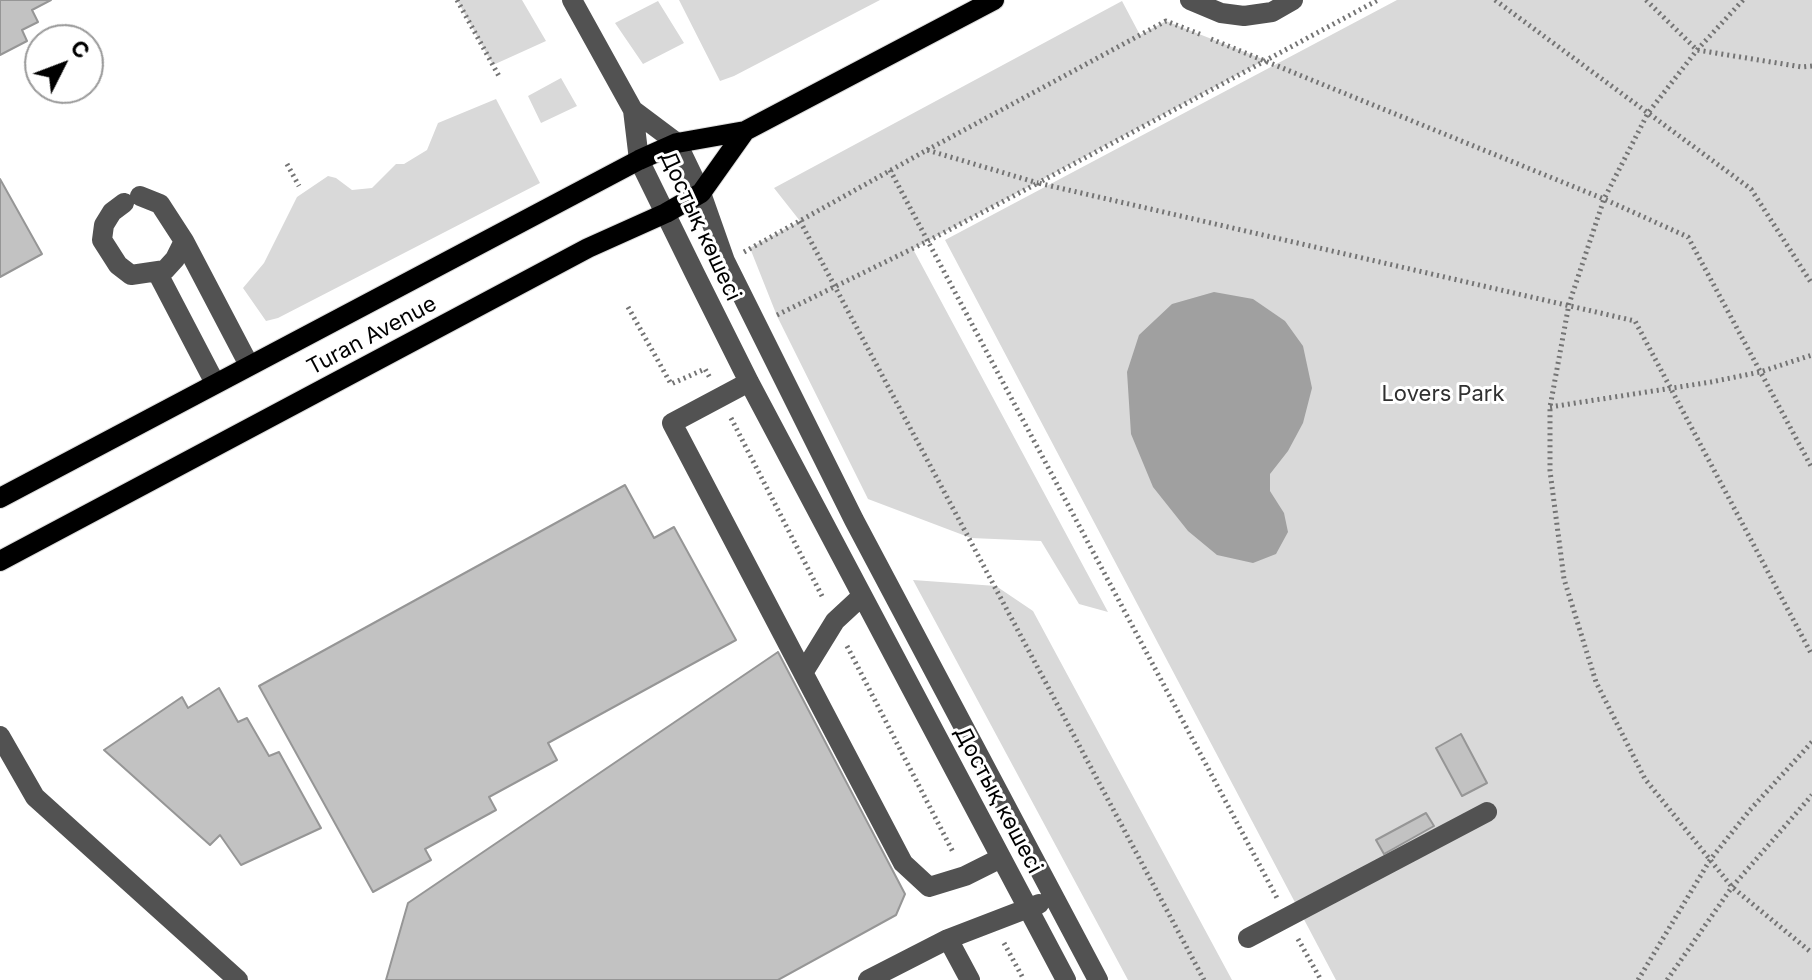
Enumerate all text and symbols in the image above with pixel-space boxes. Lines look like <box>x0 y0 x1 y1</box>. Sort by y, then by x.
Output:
north arrow <box>24 24 104 104</box>
text: С <box>65 35 95 64</box>
street label: Достық көшесі <box>654 147 746 305</box>
street label: Turan Avenue <box>303 291 441 381</box>
park label: Lovers Park <box>1381 381 1505 407</box>
street label: Достық көшесі <box>948 722 1048 878</box>

